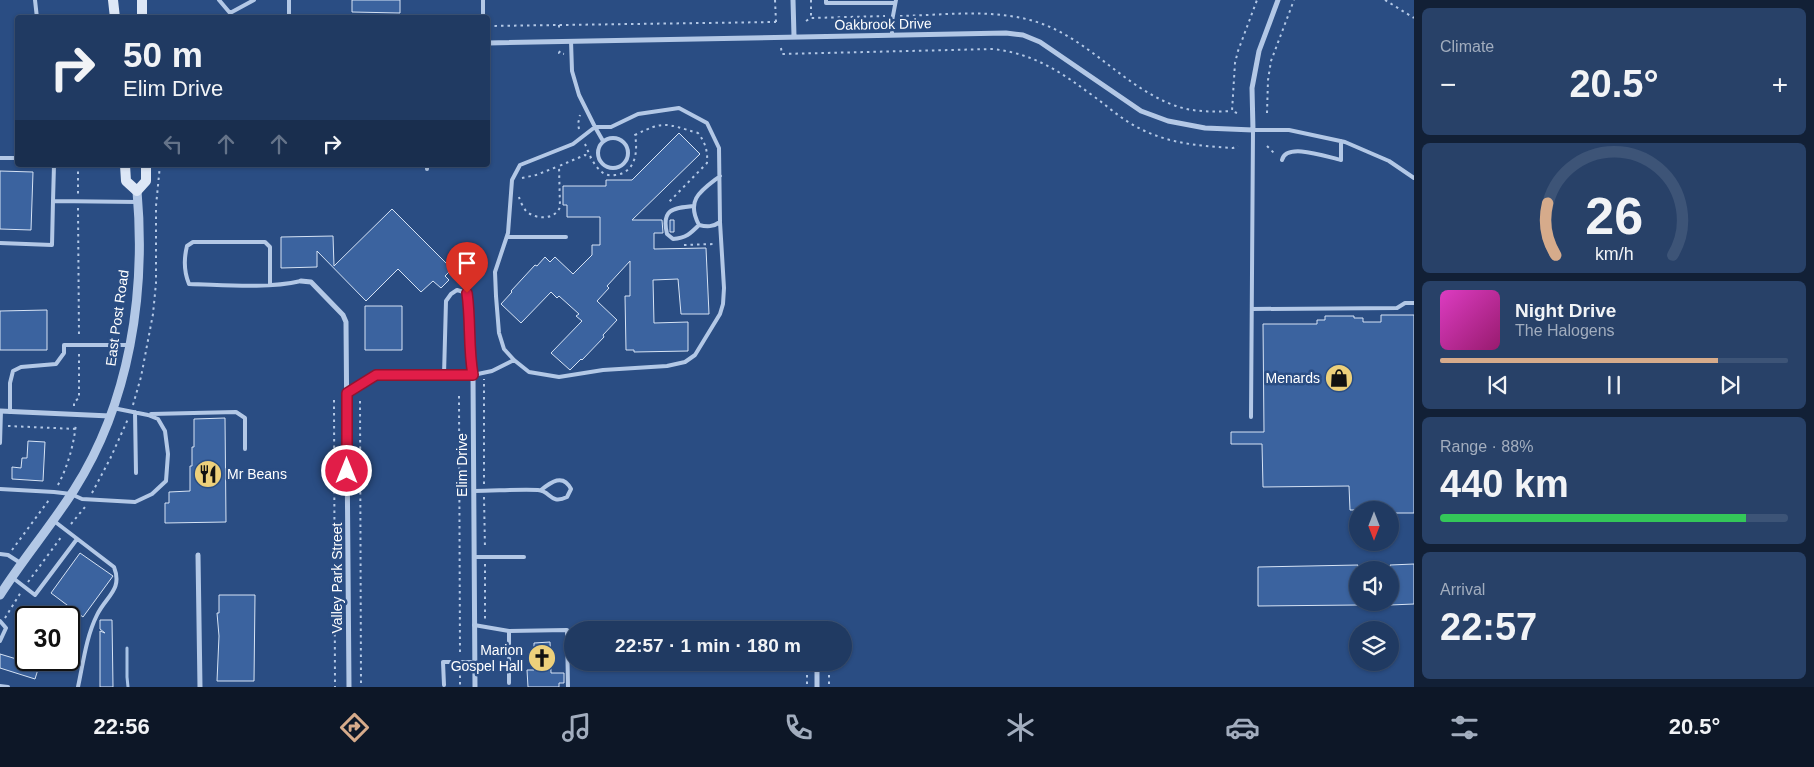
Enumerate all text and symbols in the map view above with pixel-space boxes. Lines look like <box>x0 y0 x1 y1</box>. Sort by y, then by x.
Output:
street label: Oakbrook Drive <box>834 15 932 33</box>
icon: right <box>40 35 105 100</box>
text: 50 m <box>123 35 203 74</box>
text: Climate <box>1440 38 1494 55</box>
text: 20.5° <box>1569 63 1659 105</box>
text: − <box>1440 69 1456 100</box>
text: + <box>1772 69 1788 100</box>
text: Elim Drive <box>123 76 223 101</box>
icon: left <box>159 130 187 158</box>
icon: ahead <box>212 130 240 158</box>
icon: ahead <box>265 130 293 158</box>
icon: right <box>318 130 346 158</box>
text: 26 <box>1585 187 1643 245</box>
pin <box>446 242 488 293</box>
text: km/h <box>1595 244 1633 264</box>
icon: arrive <box>453 249 481 277</box>
street label: East Post Road <box>102 269 132 367</box>
text: Night Drive <box>1515 300 1616 321</box>
text: The Halogens <box>1515 322 1615 339</box>
shop icon: Menards <box>1324 363 1354 393</box>
place label: Menards <box>1266 370 1320 386</box>
icon: previous <box>1484 371 1512 399</box>
icon: pause <box>1600 371 1628 399</box>
icon: next <box>1716 371 1744 399</box>
street label: Elim Drive <box>454 433 470 497</box>
text: Range · 88% <box>1440 438 1533 455</box>
position arrow <box>320 444 372 496</box>
restaurant icon: Mr Beans <box>193 459 223 489</box>
text: 440 km <box>1440 463 1569 505</box>
place label: Mr Beans <box>227 466 287 482</box>
north arrow <box>1349 501 1399 551</box>
map controls <box>1349 501 1399 671</box>
street label: Valley Park Street <box>329 522 345 634</box>
button: sound <box>1349 561 1399 611</box>
text: Arrival <box>1440 581 1485 598</box>
speed limit sign: 30 <box>15 606 80 671</box>
text: 22:57 <box>1440 606 1537 648</box>
button: layers <box>1349 621 1399 671</box>
text: 22:57 · 1 min · 180 m <box>615 635 801 656</box>
place label: Marion Gospel Hall <box>451 642 523 674</box>
church icon: Marion Gospel Hall <box>527 643 557 673</box>
icon: directions <box>337 710 372 745</box>
icon: music <box>559 710 594 745</box>
icon: phone <box>781 710 816 745</box>
icon: climate <box>1003 710 1038 745</box>
icon: car <box>1225 710 1260 745</box>
icon: filters <box>1447 710 1482 745</box>
text: 22:56 <box>94 714 150 739</box>
text: 20.5° <box>1669 714 1720 739</box>

